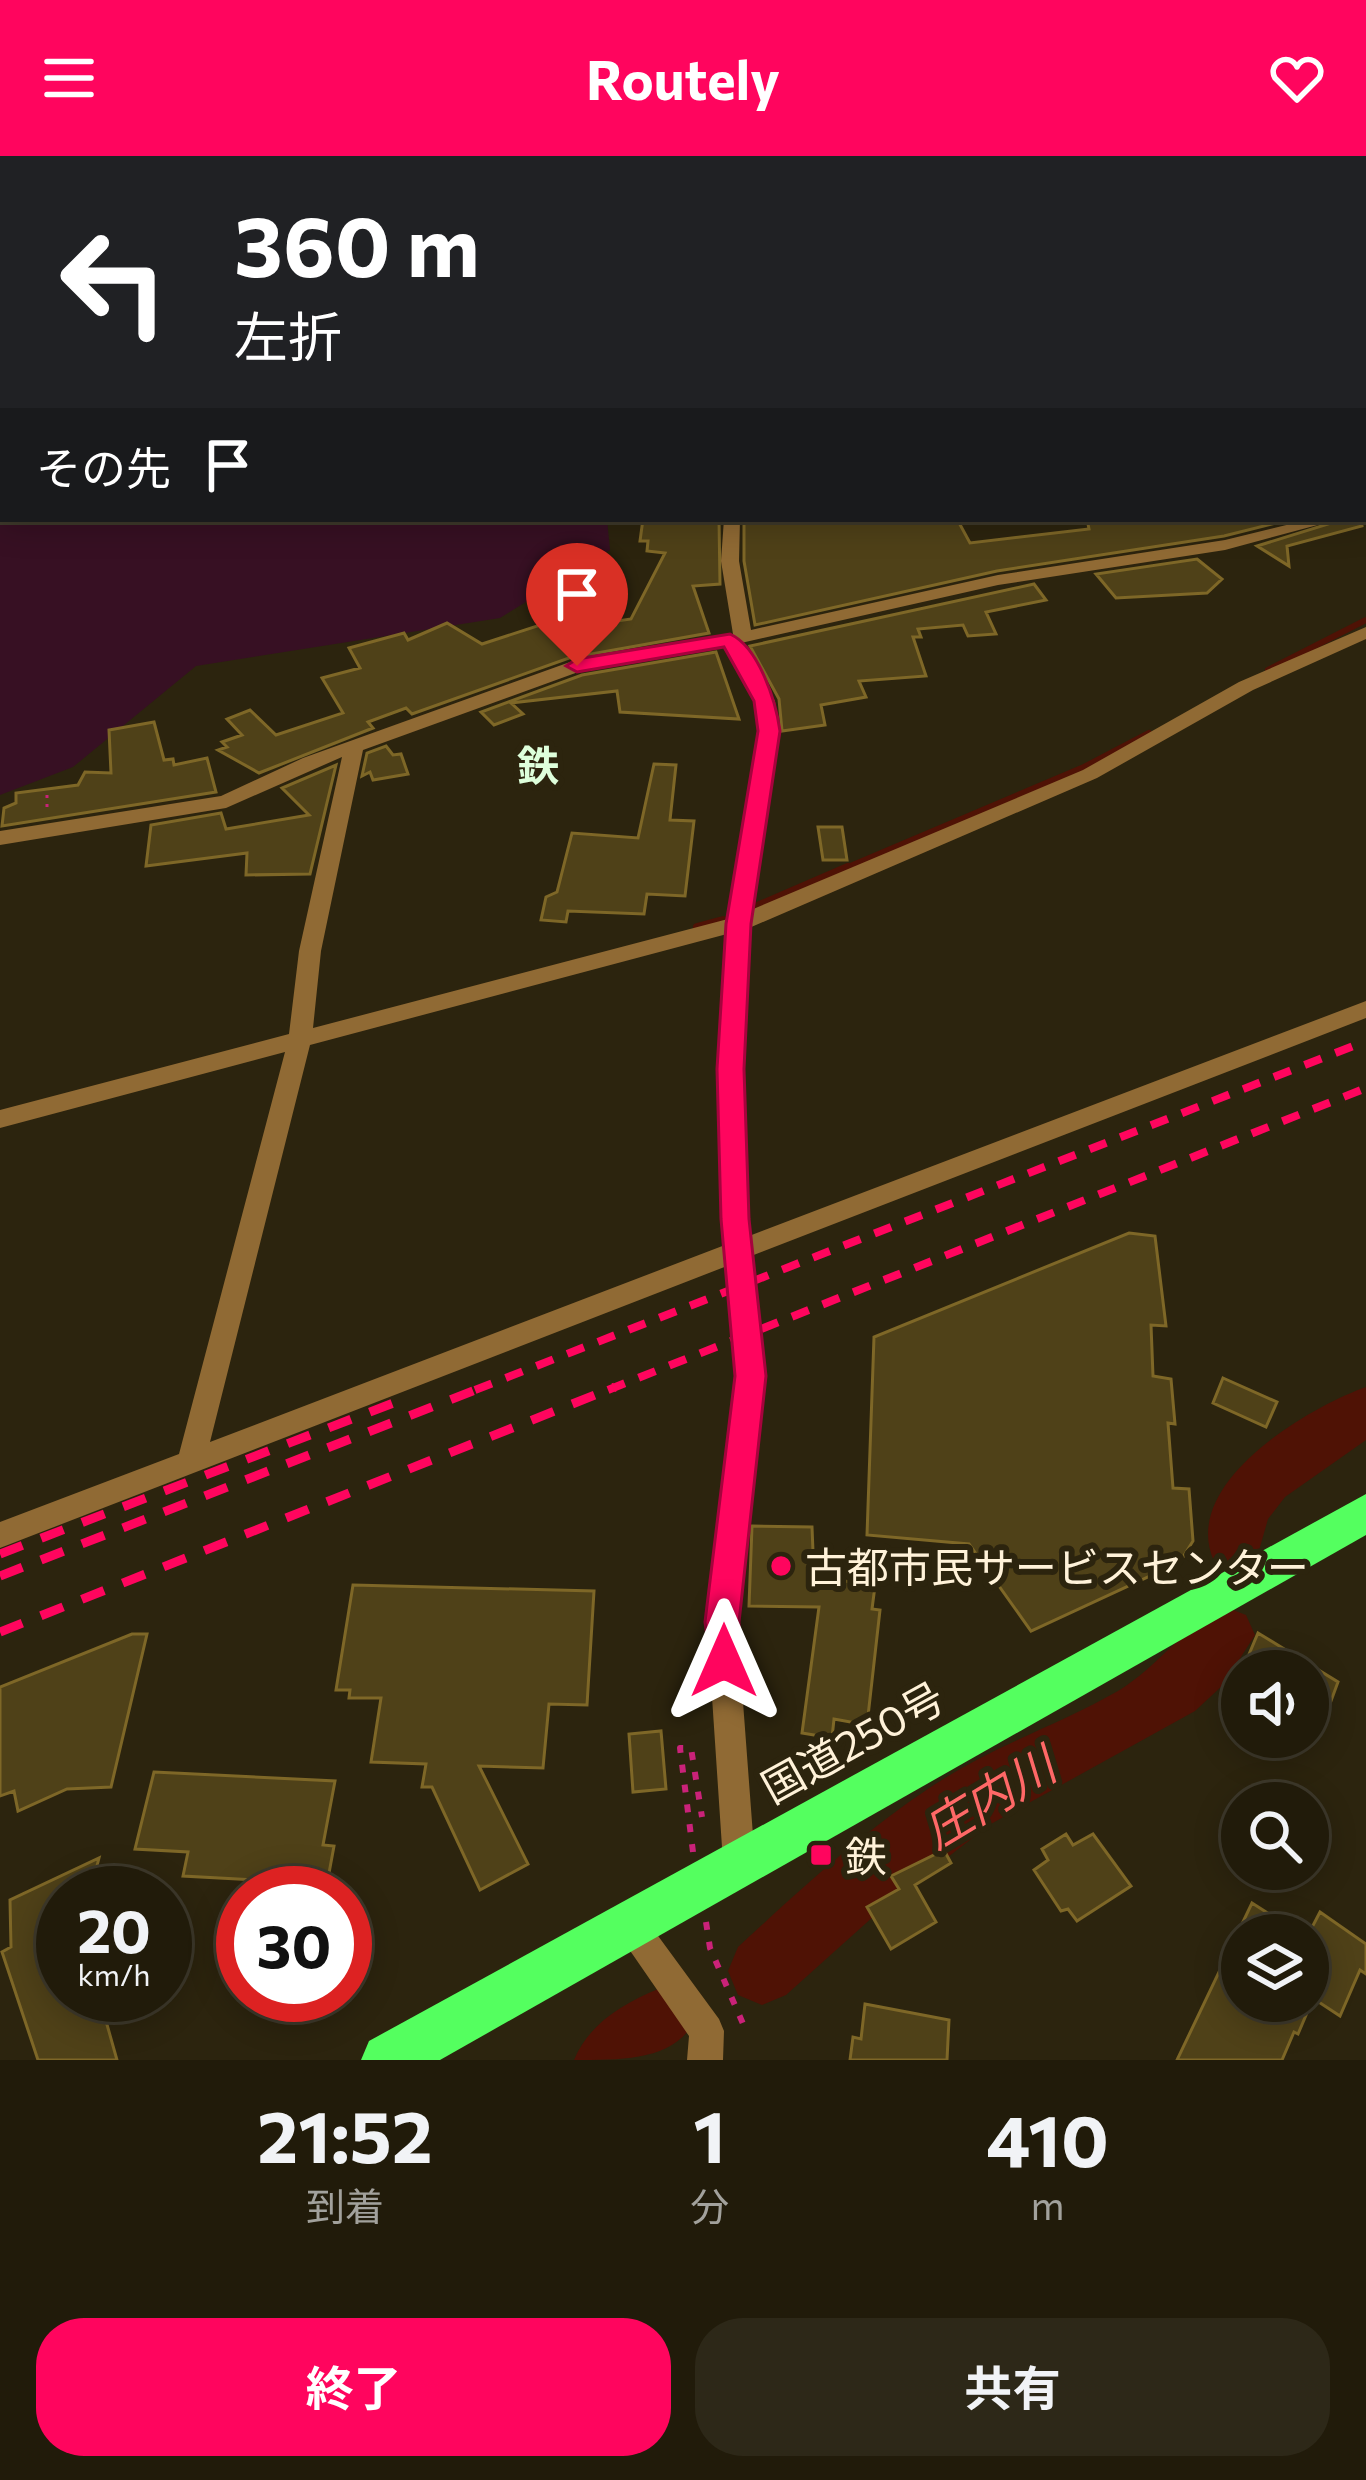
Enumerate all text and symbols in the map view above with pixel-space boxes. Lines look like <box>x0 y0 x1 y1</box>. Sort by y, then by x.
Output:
icon: menu <box>36 45 102 111</box>
text: Routely <box>586 45 780 111</box>
icon: heart <box>1264 45 1330 111</box>
text: 360 m <box>234 192 480 294</box>
icon: left <box>36 204 192 360</box>
text: 左折 <box>234 302 342 368</box>
icon: arrive <box>195 432 261 498</box>
text: その先 <box>36 439 171 494</box>
pin <box>526 543 628 666</box>
icon: arrive <box>544 561 610 627</box>
district label: 鉄 <box>517 738 559 790</box>
place label: 古都市民サービスセンター <box>805 1540 1309 1592</box>
marker: 古都市民サービスセンター <box>768 1553 794 1579</box>
position arrow <box>661 1598 787 1724</box>
map controls <box>1221 1650 1329 2022</box>
button: sound <box>1221 1650 1329 1758</box>
street label: 国道250号 <box>752 1670 952 1812</box>
water label: 庄内川 <box>911 1731 1069 1858</box>
button: search <box>1221 1782 1329 1890</box>
place label: 鉄 <box>845 1829 887 1881</box>
marker: 鉄 <box>808 1842 834 1868</box>
speed limit sign: 30 <box>216 1866 372 2022</box>
text: 20 <box>77 1892 151 1965</box>
button: layers <box>1221 1914 1329 2022</box>
text: km/h <box>78 1955 150 1992</box>
text: 21:52 <box>257 2090 433 2178</box>
text: 1 <box>693 2090 726 2178</box>
text: 410 <box>986 2094 1109 2182</box>
text: m <box>1031 2180 1065 2228</box>
text: 到着 <box>306 2181 384 2229</box>
text: 分 <box>690 2181 729 2229</box>
button: 終了 <box>36 2318 671 2456</box>
button: 共有 <box>695 2318 1330 2456</box>

